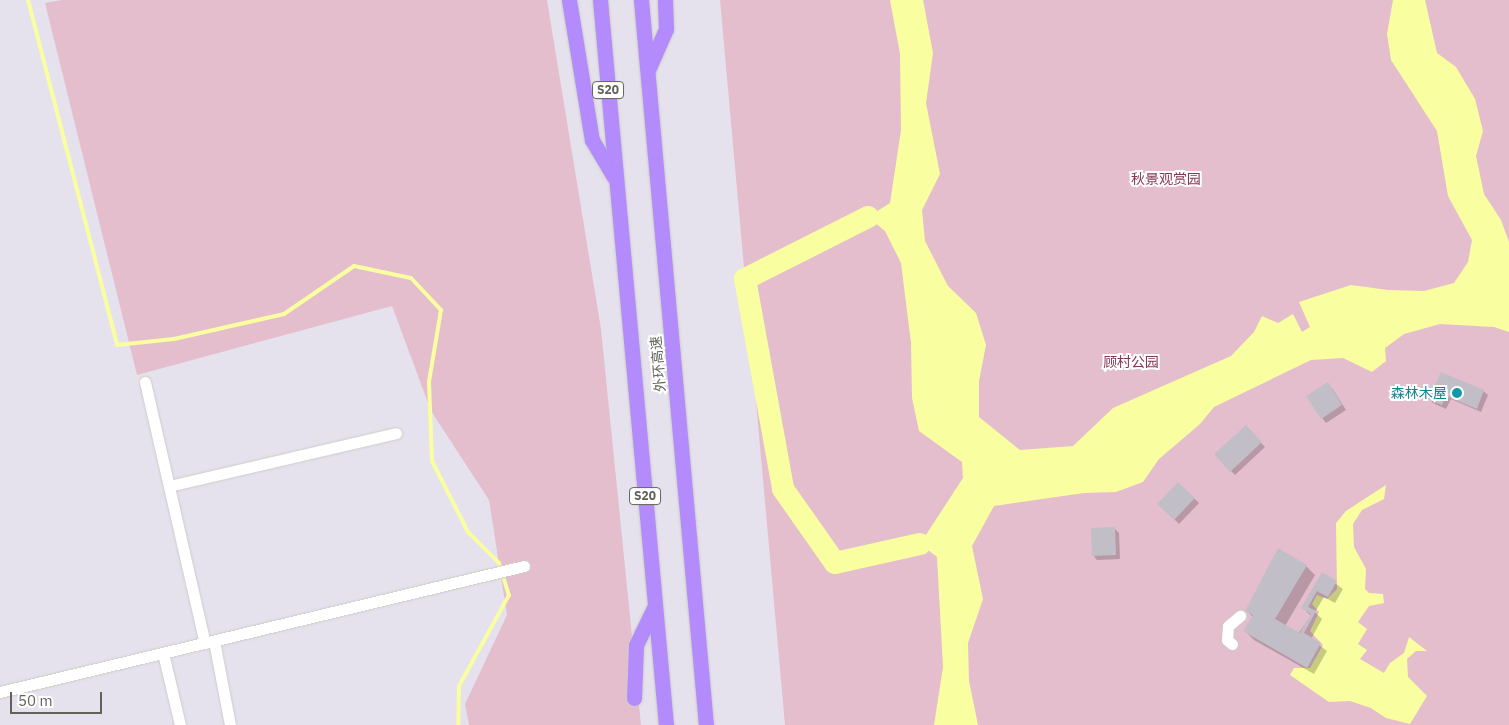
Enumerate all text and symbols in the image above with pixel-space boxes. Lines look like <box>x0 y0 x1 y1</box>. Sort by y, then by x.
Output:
road number: S20 <box>592 80 624 100</box>
park label: 秋景观赏园 <box>1131 171 1201 187</box>
street label: 外环高速 <box>647 335 669 393</box>
park label: 顾村公园 <box>1103 354 1159 370</box>
place label: 森林木屋 <box>1391 385 1447 401</box>
marker: 森林木屋 <box>1451 387 1463 399</box>
road number: S20 <box>629 486 661 506</box>
scale bar <box>12 682 105 714</box>
text: 50 m <box>18 691 53 710</box>

